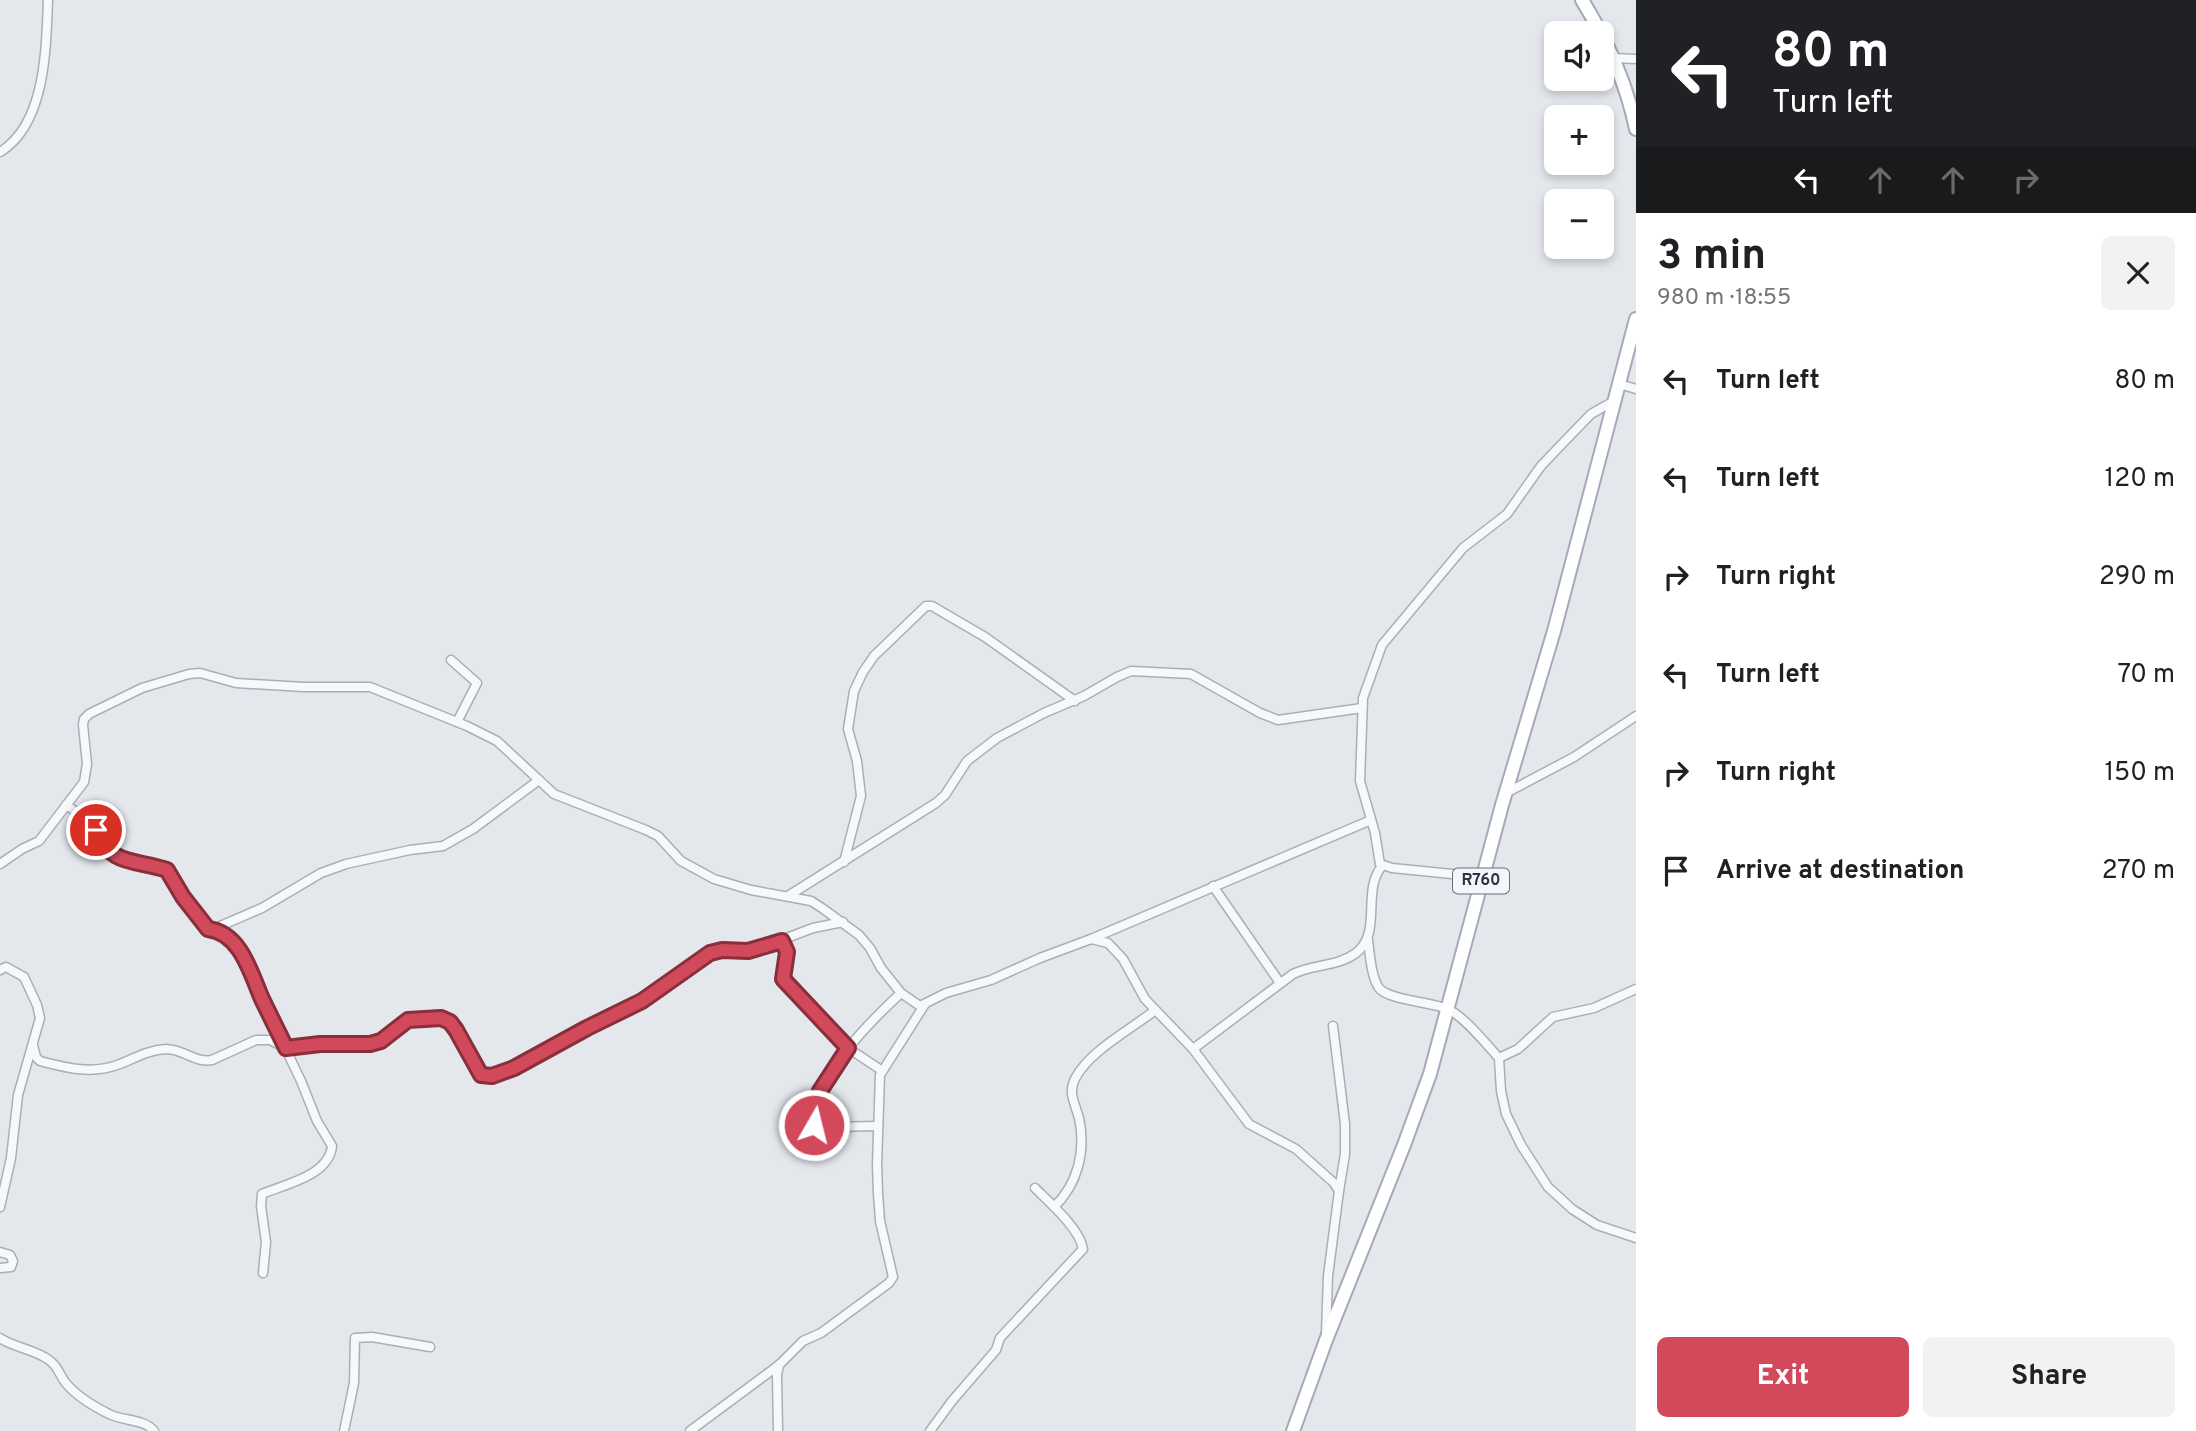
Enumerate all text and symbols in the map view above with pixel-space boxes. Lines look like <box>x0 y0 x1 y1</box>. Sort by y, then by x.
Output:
map controls <box>1544 21 1614 259</box>
button: sound <box>1544 21 1614 91</box>
text: 80 m <box>1772 23 1889 85</box>
icon: left <box>1657 28 1748 119</box>
text: Turn left <box>1772 84 1893 124</box>
button: + <box>1544 105 1614 175</box>
icon: left <box>1788 161 1826 199</box>
icon: ahead <box>1861 161 1899 199</box>
icon: ahead <box>1934 161 1972 199</box>
icon: right <box>2007 161 2045 199</box>
button: − <box>1544 189 1614 259</box>
text: 3 min <box>1657 231 1766 284</box>
button: close <box>2101 236 2175 310</box>
text: 980 m · 18:55 <box>1657 284 1791 313</box>
icon: left <box>1657 362 1695 400</box>
text: Turn left <box>1716 365 1820 398</box>
text: 80 m <box>2115 365 2175 398</box>
icon: left <box>1657 460 1695 498</box>
text: Turn left <box>1716 463 1820 496</box>
text: 120 m <box>2105 463 2175 496</box>
icon: right <box>1657 558 1695 596</box>
text: Turn right <box>1716 561 1836 594</box>
text: 290 m <box>2099 561 2175 594</box>
icon: left <box>1657 656 1695 694</box>
text: Turn left <box>1716 659 1820 692</box>
text: 70 m <box>2117 659 2175 692</box>
icon: right <box>1657 754 1695 792</box>
text: Turn right <box>1716 757 1836 790</box>
text: 150 m <box>2104 757 2175 790</box>
pin <box>66 800 126 860</box>
icon: arrive <box>77 811 115 849</box>
icon: arrive <box>1657 852 1695 890</box>
text: Arrive at destination <box>1716 855 1964 888</box>
text: 270 m <box>2102 855 2175 888</box>
road number: R760 <box>1453 868 1509 894</box>
position arrow <box>777 1088 851 1162</box>
button: Exit <box>1657 1337 1909 1417</box>
button: Share <box>1923 1337 2175 1417</box>

